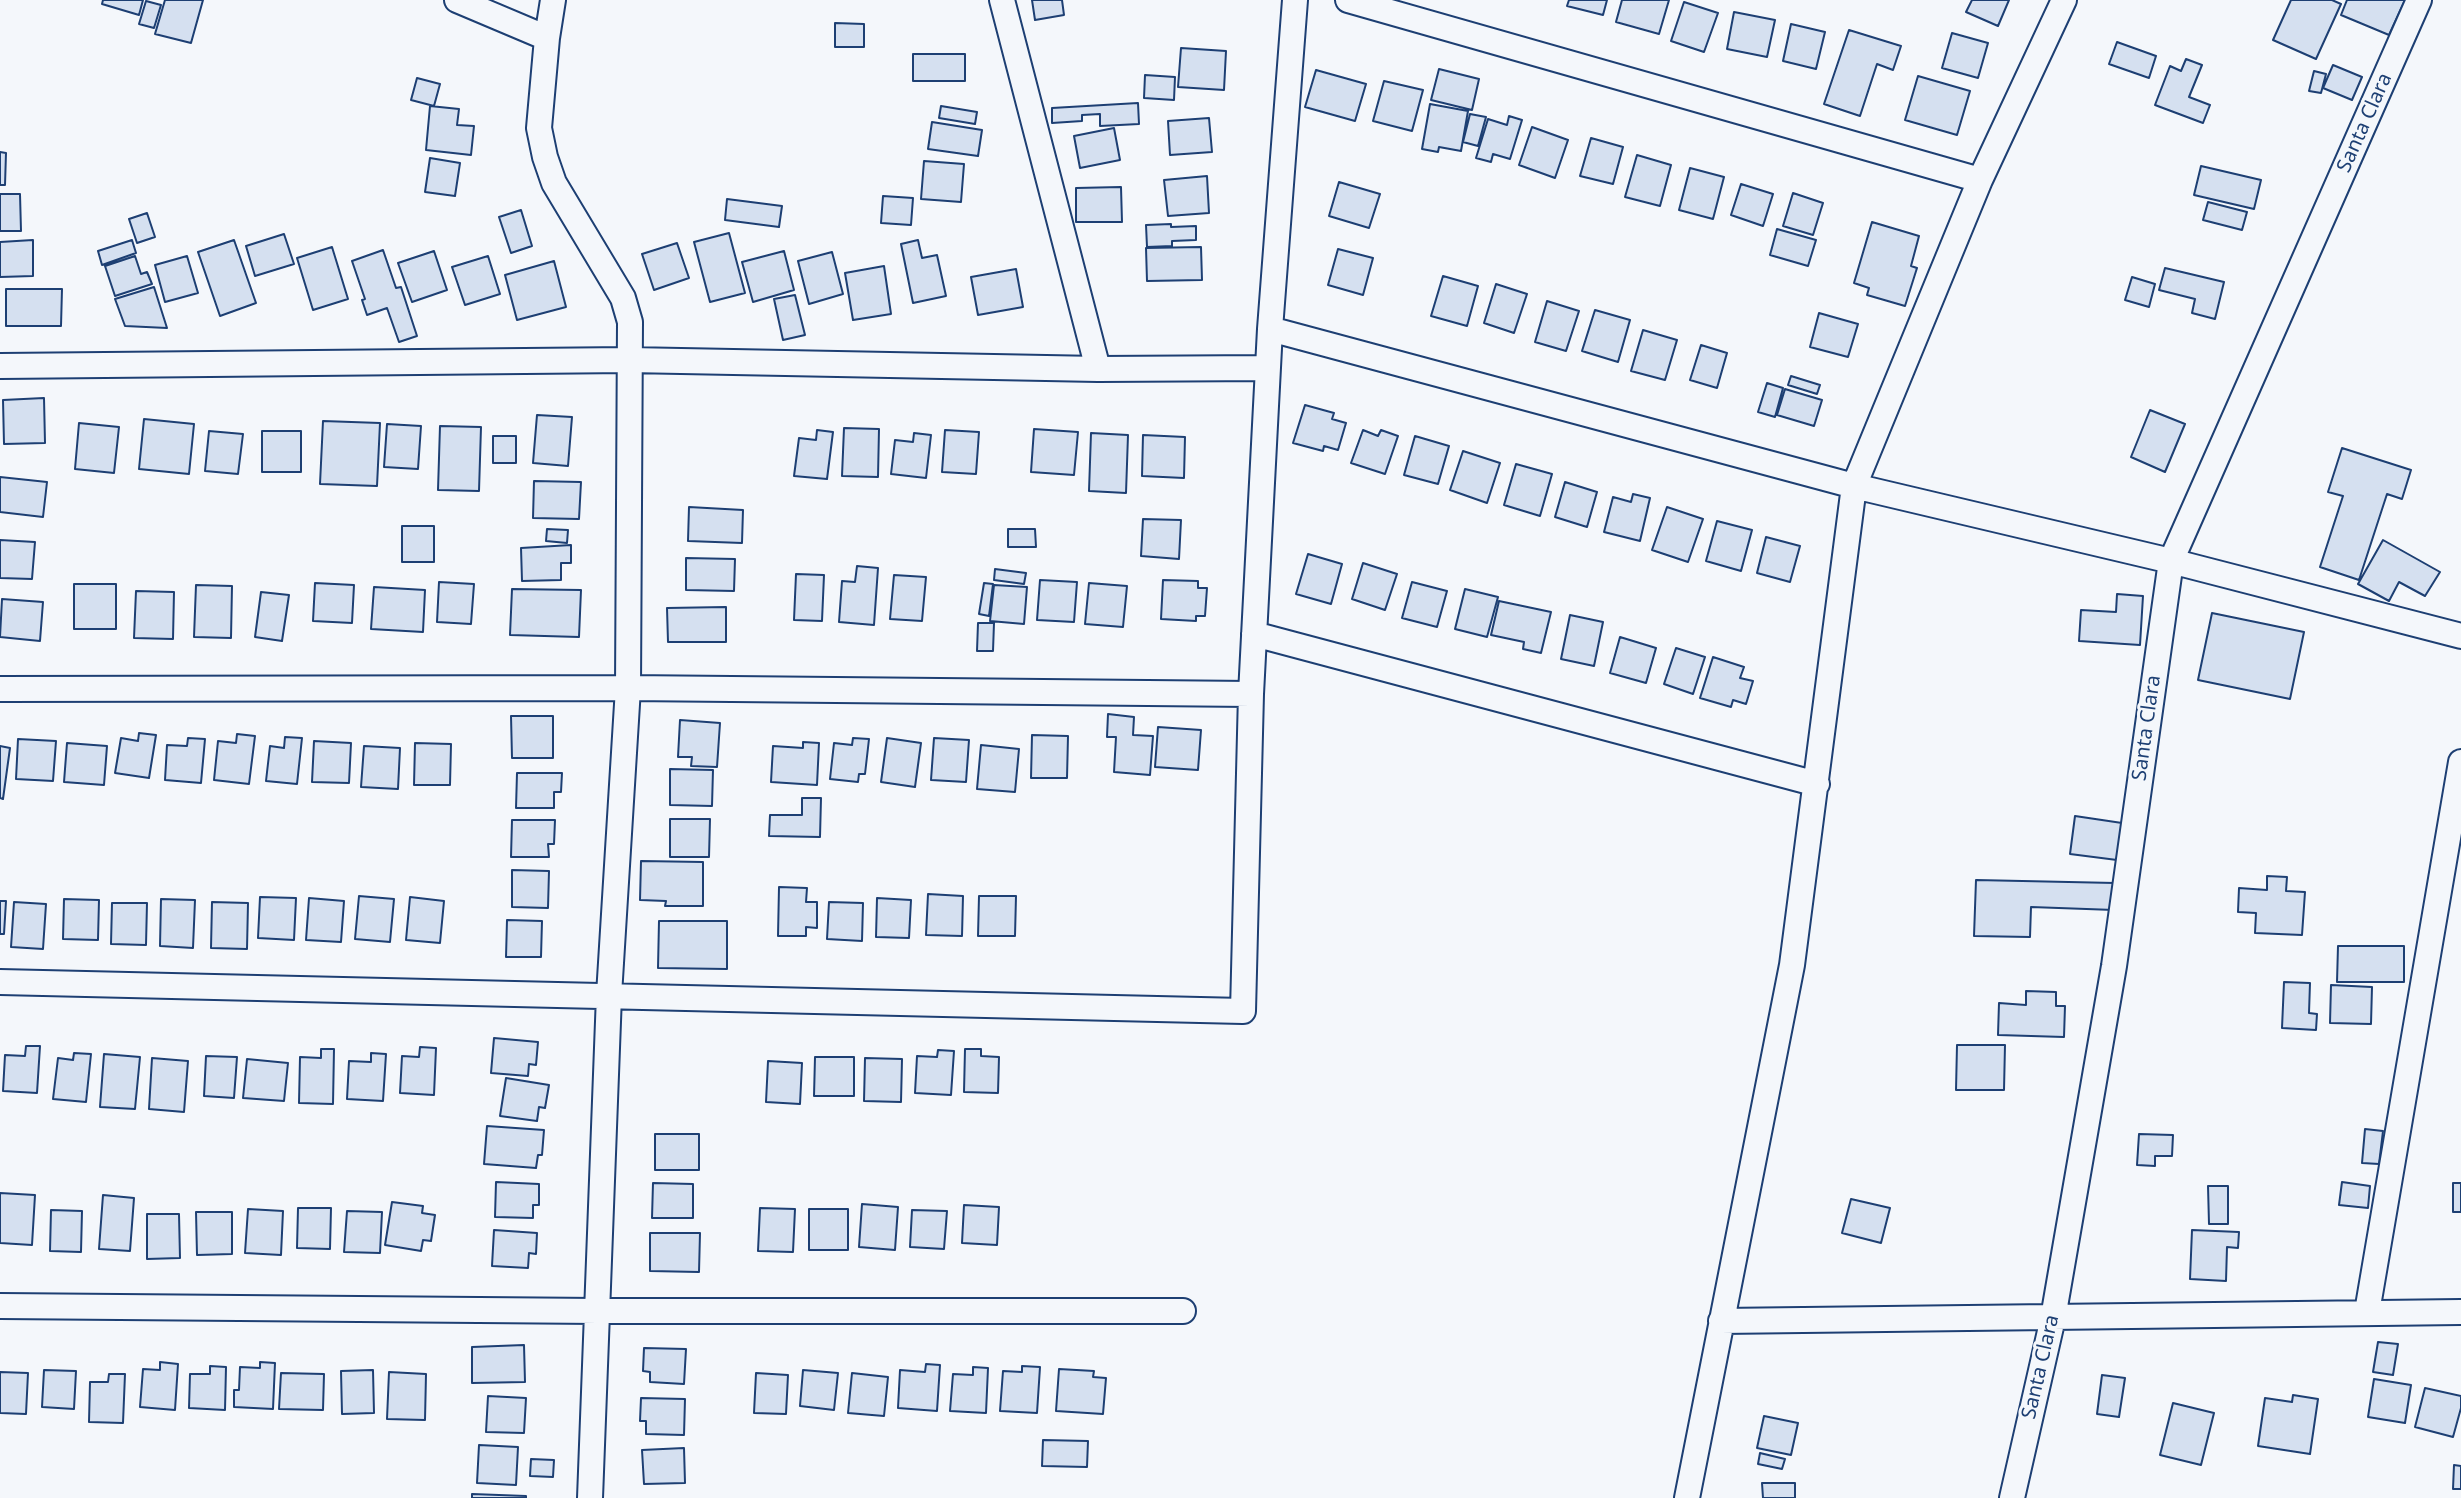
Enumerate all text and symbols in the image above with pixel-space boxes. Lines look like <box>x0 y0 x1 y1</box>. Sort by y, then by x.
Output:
street label: Santa Clara <box>2332 70 2398 176</box>
street label: Santa Clara <box>2128 674 2166 782</box>
street label: Santa Clara <box>2017 1313 2065 1421</box>

